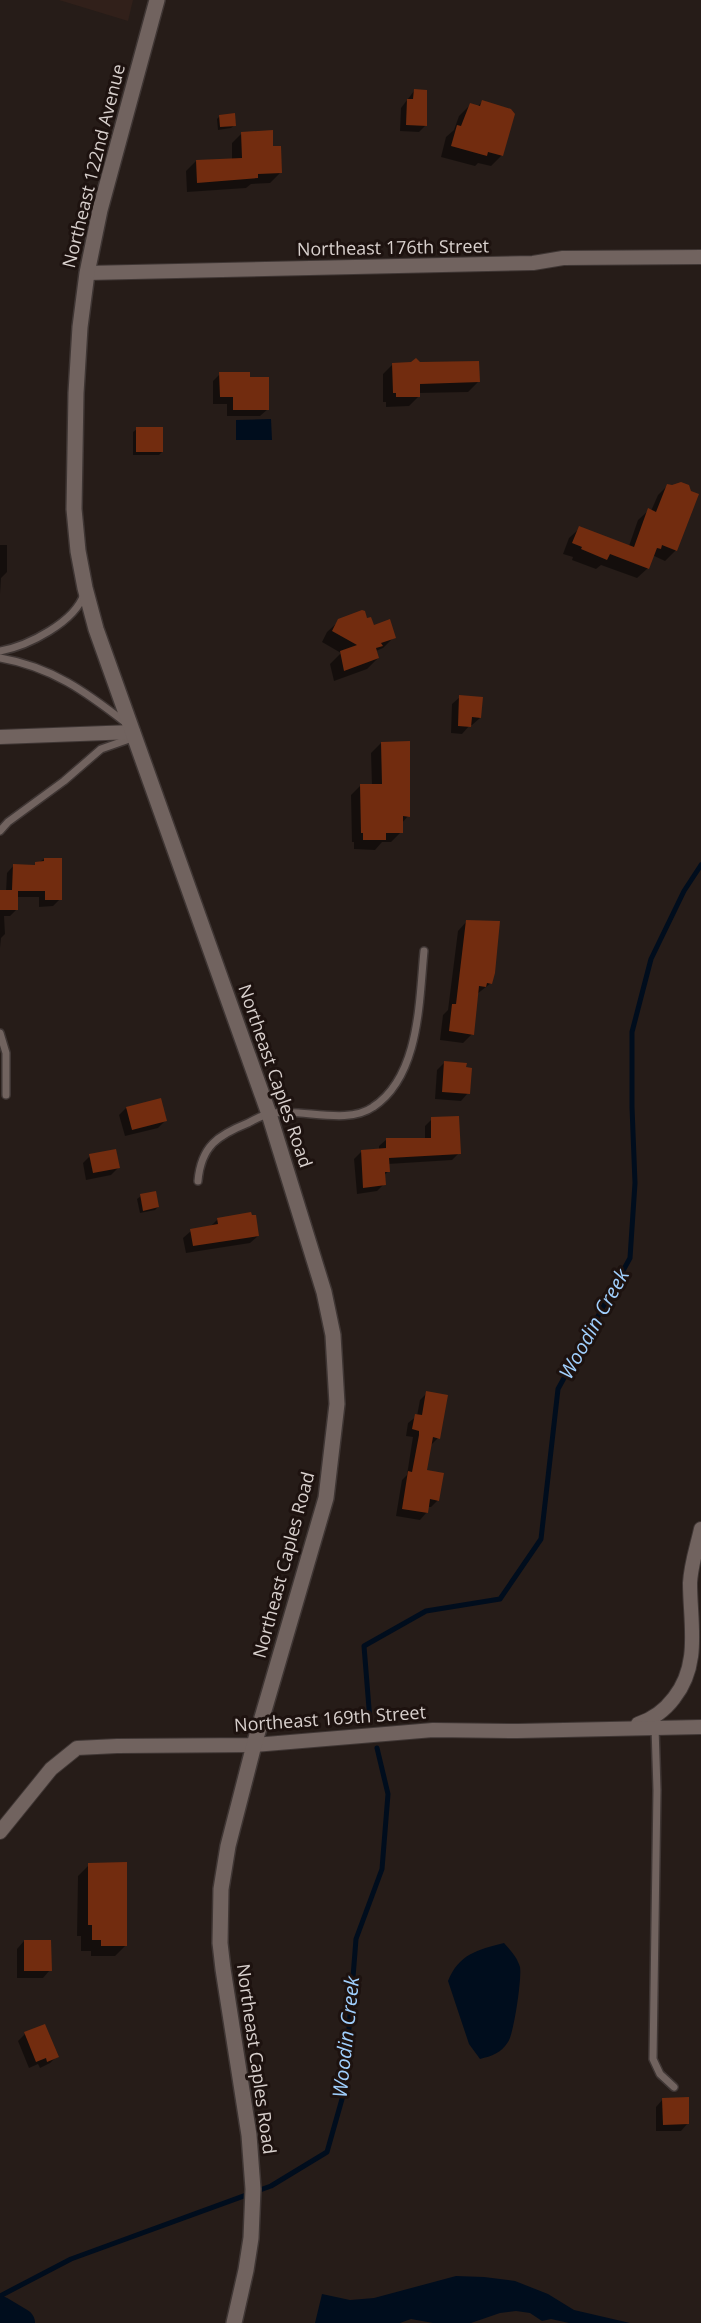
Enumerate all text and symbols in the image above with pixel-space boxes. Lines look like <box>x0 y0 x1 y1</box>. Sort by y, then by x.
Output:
street label: Northeast 122nd Avenue <box>56 61 130 270</box>
street label: Northeast 176th Street <box>297 233 489 261</box>
street label: Northeast Caples Road <box>233 981 319 1170</box>
water label: Woodin Creek <box>552 1263 636 1384</box>
street label: Northeast Caples Road <box>247 1469 319 1661</box>
street label: Northeast 169th Street <box>233 1699 427 1737</box>
street label: Northeast Caples Road <box>232 1962 282 2156</box>
water label: Woodin Creek <box>326 1974 365 2099</box>

